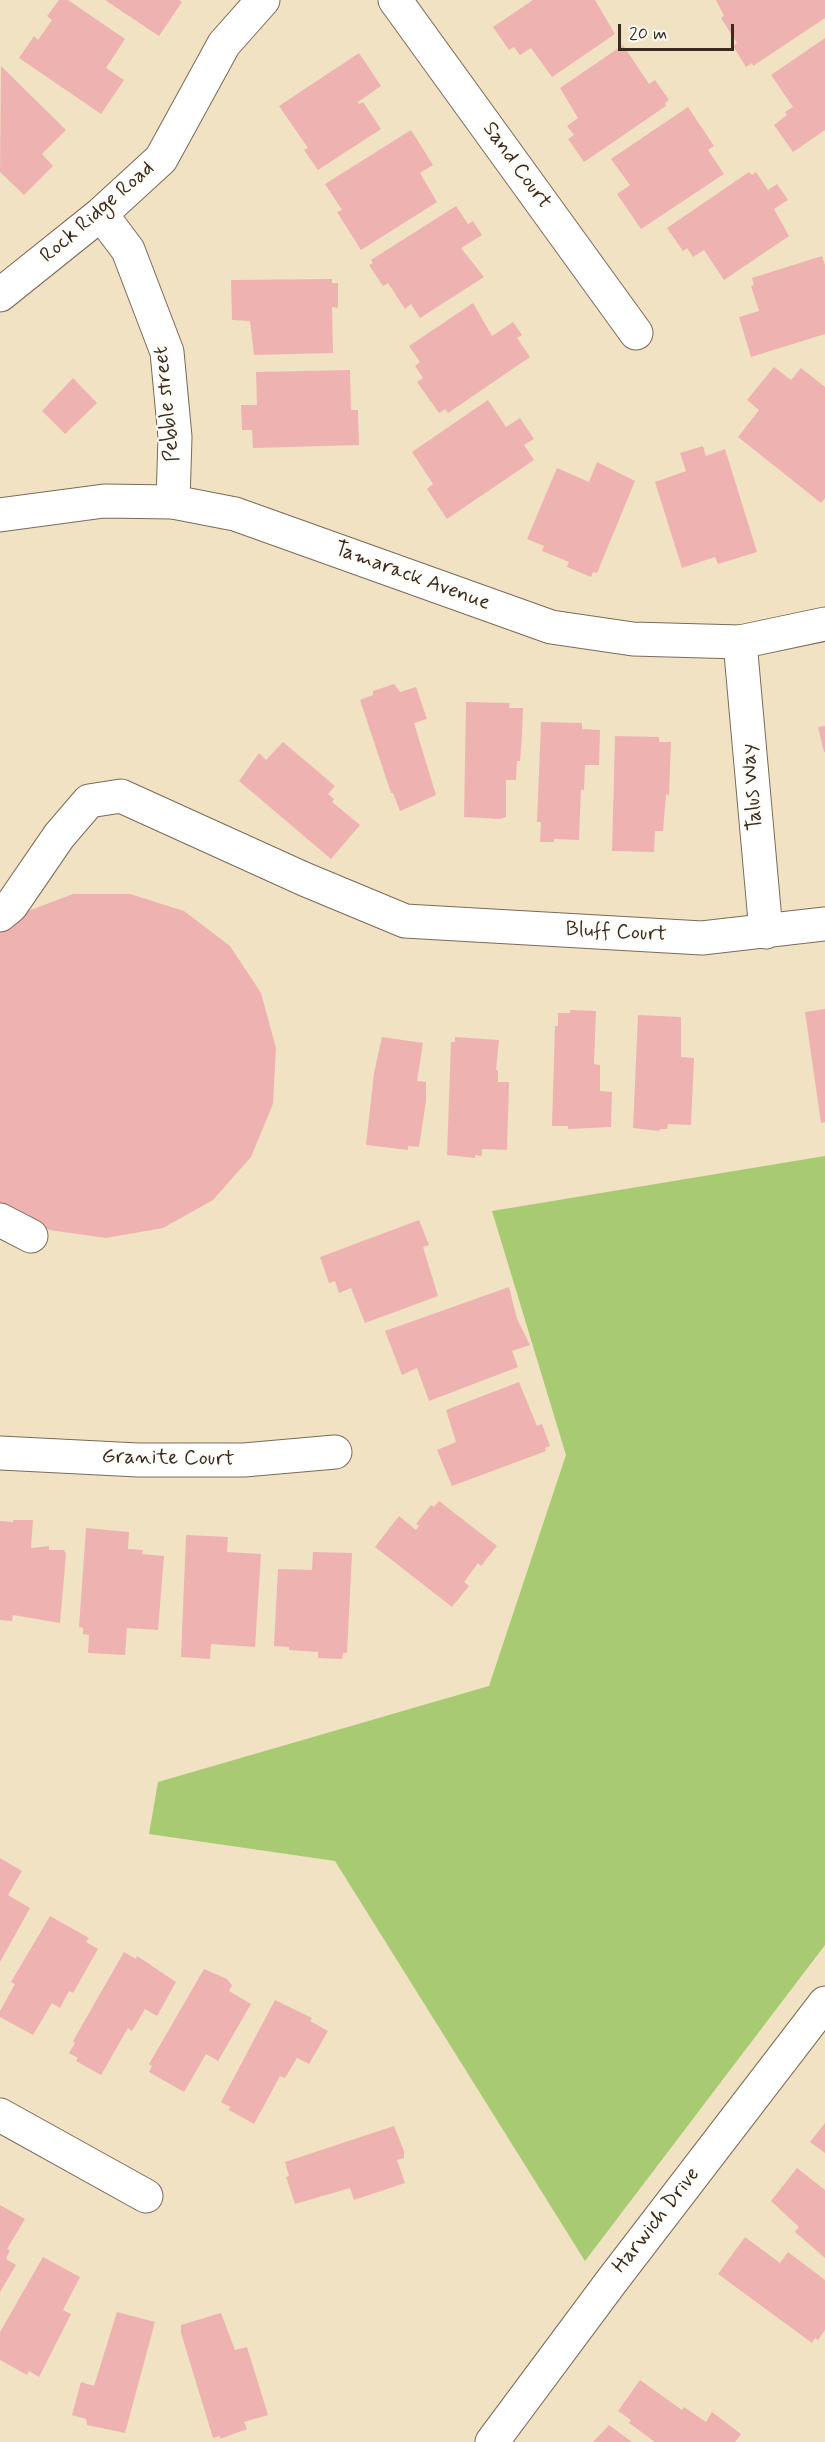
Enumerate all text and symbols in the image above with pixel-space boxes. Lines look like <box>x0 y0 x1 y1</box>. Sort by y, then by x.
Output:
scale bar <box>621 12 736 50</box>
text: 20 m <box>629 22 667 46</box>
street label: Sand Court <box>476 118 556 214</box>
street label: Rock Ridge Road <box>36 157 160 269</box>
street label: Pebble street <box>149 345 187 463</box>
street label: Tamarack Avenue <box>331 537 493 617</box>
street label: Talus Way <box>737 742 769 832</box>
street label: Bluff Court <box>565 918 667 948</box>
street label: Granite Court <box>101 1445 235 1473</box>
street label: Harwich Drive <box>608 2163 706 2279</box>

